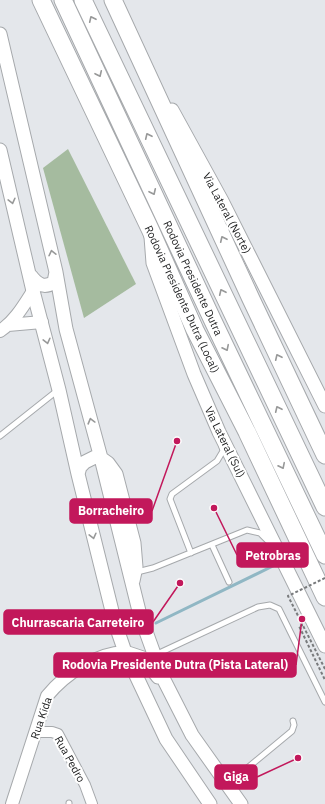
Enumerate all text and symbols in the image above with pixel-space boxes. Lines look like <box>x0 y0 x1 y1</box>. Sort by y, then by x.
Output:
one-way arrow <box>89 16 97 23</box>
one-way arrow <box>94 70 102 78</box>
one-way arrow <box>145 133 153 141</box>
street label: Via Lateral (Norte) <box>200 170 254 256</box>
one-way arrow <box>148 188 156 196</box>
one-way arrow <box>8 198 16 205</box>
street label: Rodovia Presidente Dutra <box>160 218 226 338</box>
street label: Rodovia Presidente Dutra (Local) <box>142 223 222 375</box>
one-way arrow <box>220 236 228 243</box>
one-way arrow <box>48 250 56 257</box>
one-way arrow <box>219 288 227 296</box>
one-way arrow <box>42 338 50 344</box>
one-way arrow <box>221 344 229 352</box>
one-way arrow <box>275 353 283 361</box>
street label: Via Lateral (Sul) <box>202 404 248 480</box>
one-way arrow <box>275 406 283 413</box>
one-way arrow <box>87 417 96 424</box>
one-way arrow <box>277 461 285 469</box>
callout: Borracheiro <box>70 499 152 523</box>
text: Borracheiro <box>78 503 144 518</box>
one-way arrow <box>88 532 97 539</box>
callout: Petrobras <box>237 543 308 567</box>
text: Petrobras <box>245 548 301 563</box>
callout: Churrascaria Carreteiro <box>4 610 153 634</box>
text: Churrascaria Carreteiro <box>12 615 145 630</box>
callout: Rodovia Presidente Dutra (Pista Lateral) <box>54 653 296 677</box>
text: Rodovia Presidente Dutra (Pista Lateral) <box>62 657 288 672</box>
street label: Rua Kida <box>27 695 55 741</box>
street label: Rua Pedro <box>52 733 88 785</box>
callout: Giga <box>215 765 257 789</box>
text: Giga <box>223 769 249 784</box>

